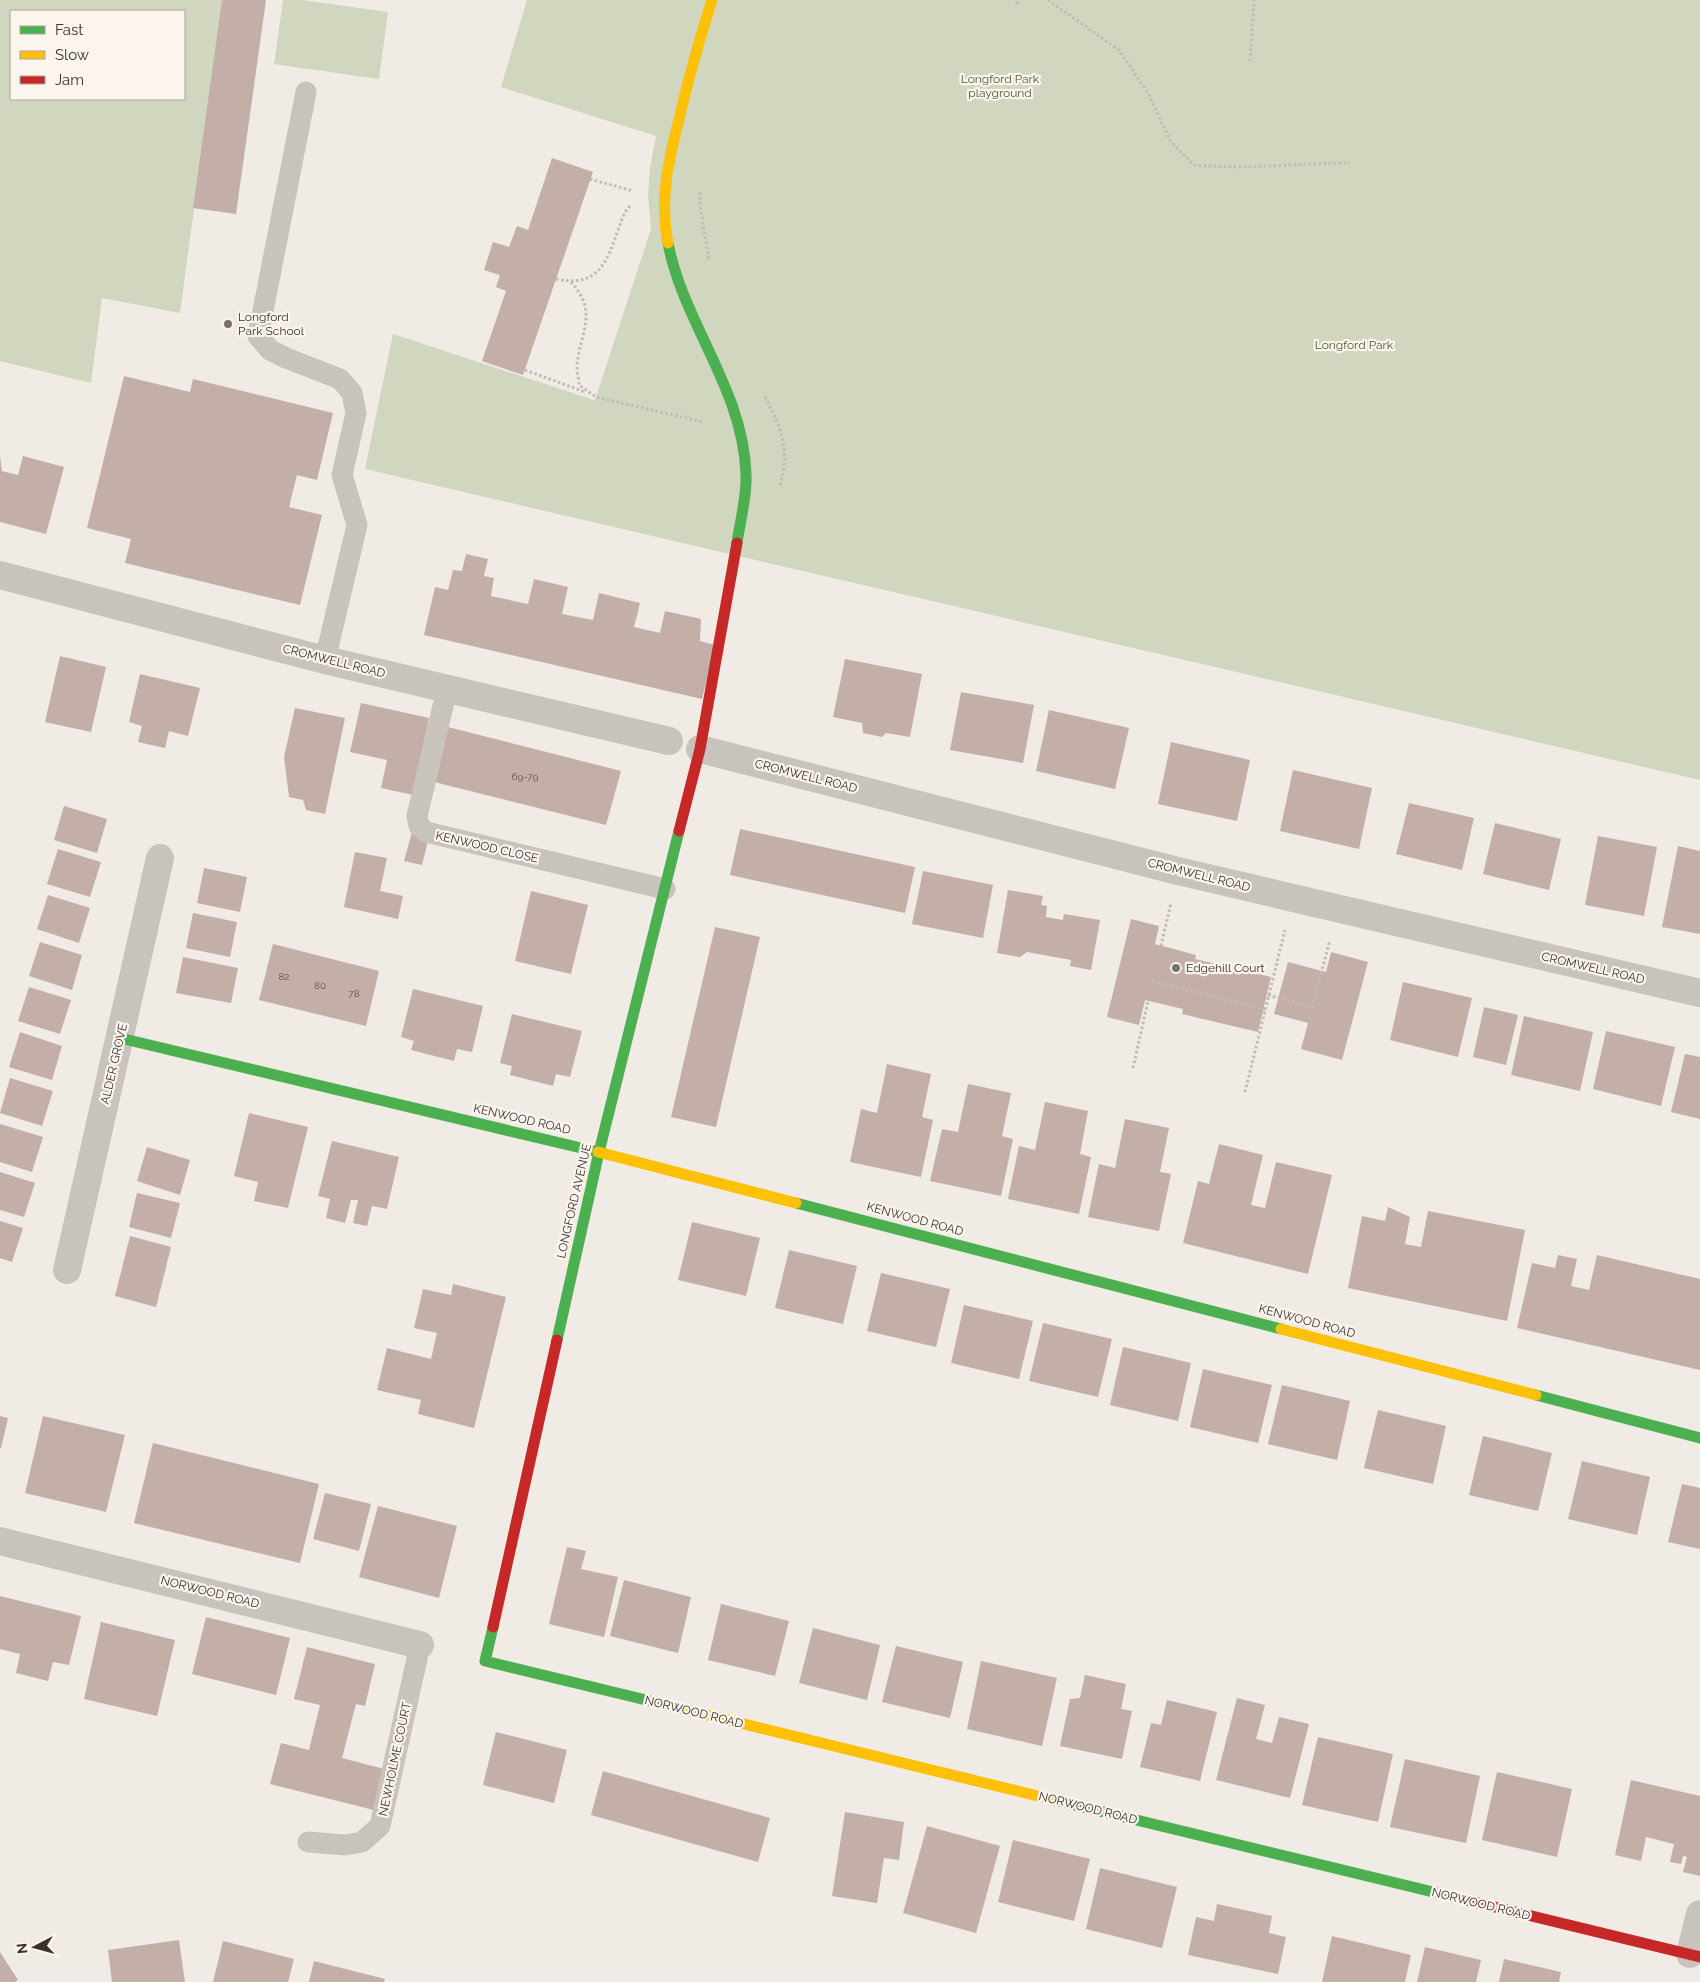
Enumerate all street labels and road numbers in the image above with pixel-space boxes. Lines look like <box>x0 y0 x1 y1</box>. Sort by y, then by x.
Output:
street label: CROMWELL ROAD <box>281 641 387 681</box>
street label: CROMWELL ROAD <box>753 756 859 796</box>
street label: KENWOOD CLOSE <box>434 828 540 866</box>
street label: CROMWELL ROAD <box>1146 855 1252 895</box>
street label: CROMWELL ROAD <box>1540 949 1646 987</box>
street label: ALDER GROVE <box>98 1022 130 1106</box>
street label: KENWOOD ROAD <box>472 1101 572 1137</box>
street label: LONGFORD AVENUE <box>554 1142 594 1260</box>
street label: KENWOOD ROAD <box>865 1199 965 1239</box>
street label: KENWOOD ROAD <box>1257 1301 1357 1341</box>
street label: NORWOOD ROAD <box>159 1573 261 1611</box>
street label: NORWOOD ROAD <box>643 1693 745 1731</box>
street label: NEWHOLME COURT <box>376 1700 414 1817</box>
street label: NORWOOD ROAD <box>1037 1789 1139 1827</box>
street label: NORWOOD ROAD <box>1430 1885 1532 1923</box>

